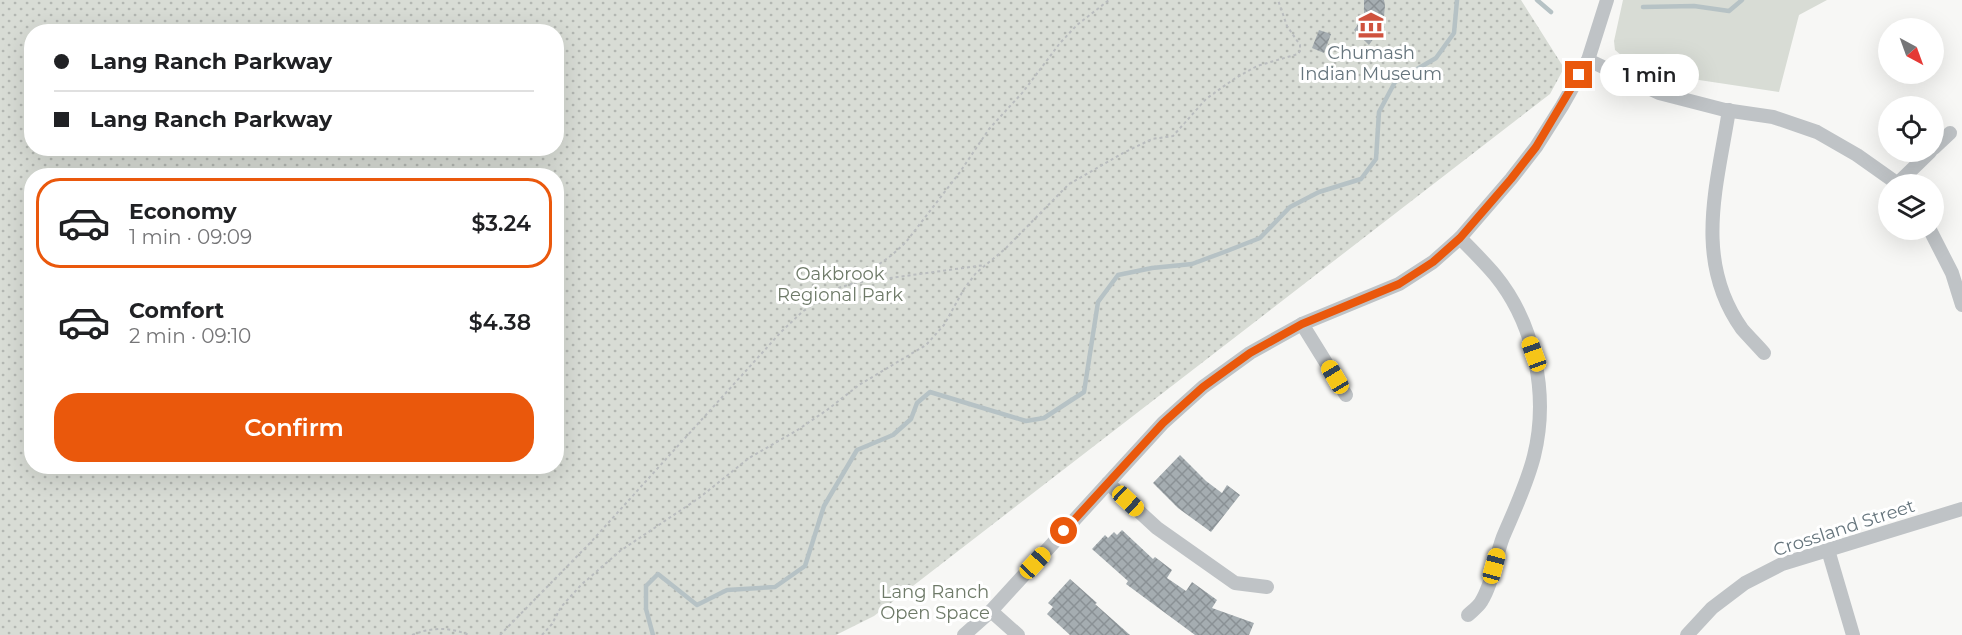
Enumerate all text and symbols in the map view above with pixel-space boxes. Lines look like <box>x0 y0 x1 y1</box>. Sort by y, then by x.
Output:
museum icon: Chumash Indian Museum <box>1356 10 1386 40</box>
north arrow <box>1878 18 1944 84</box>
map controls <box>1878 18 1944 240</box>
place label: Chumash Indian Museum <box>1300 42 1442 85</box>
text: Lang Ranch Parkway <box>90 48 332 75</box>
callout: 1 min <box>1600 54 1699 96</box>
route end <box>1565 61 1592 88</box>
text: 1 min <box>1623 63 1676 87</box>
button: locate <box>1878 96 1944 162</box>
text: Lang Ranch Parkway <box>90 106 332 133</box>
button: layers <box>1878 174 1944 240</box>
icon: car <box>57 196 111 250</box>
text: Economy <box>129 198 237 225</box>
text: $3.24 <box>471 210 531 237</box>
text: 1 min · 09:09 <box>129 225 252 249</box>
park label: Oakbrook Regional Park <box>777 263 903 306</box>
icon: car <box>57 295 111 349</box>
text: Comfort <box>129 297 224 324</box>
text: $4.38 <box>469 309 531 336</box>
text: 2 min · 09:10 <box>129 324 251 348</box>
car <box>1519 334 1549 374</box>
car <box>1318 357 1352 397</box>
button: Confirm <box>54 393 534 462</box>
car <box>1109 482 1147 520</box>
street label: Crossland Street <box>1770 495 1918 561</box>
route start <box>1050 517 1077 544</box>
car <box>1016 544 1054 582</box>
car <box>1481 546 1507 586</box>
park label: Lang Ranch Open Space <box>880 581 990 624</box>

